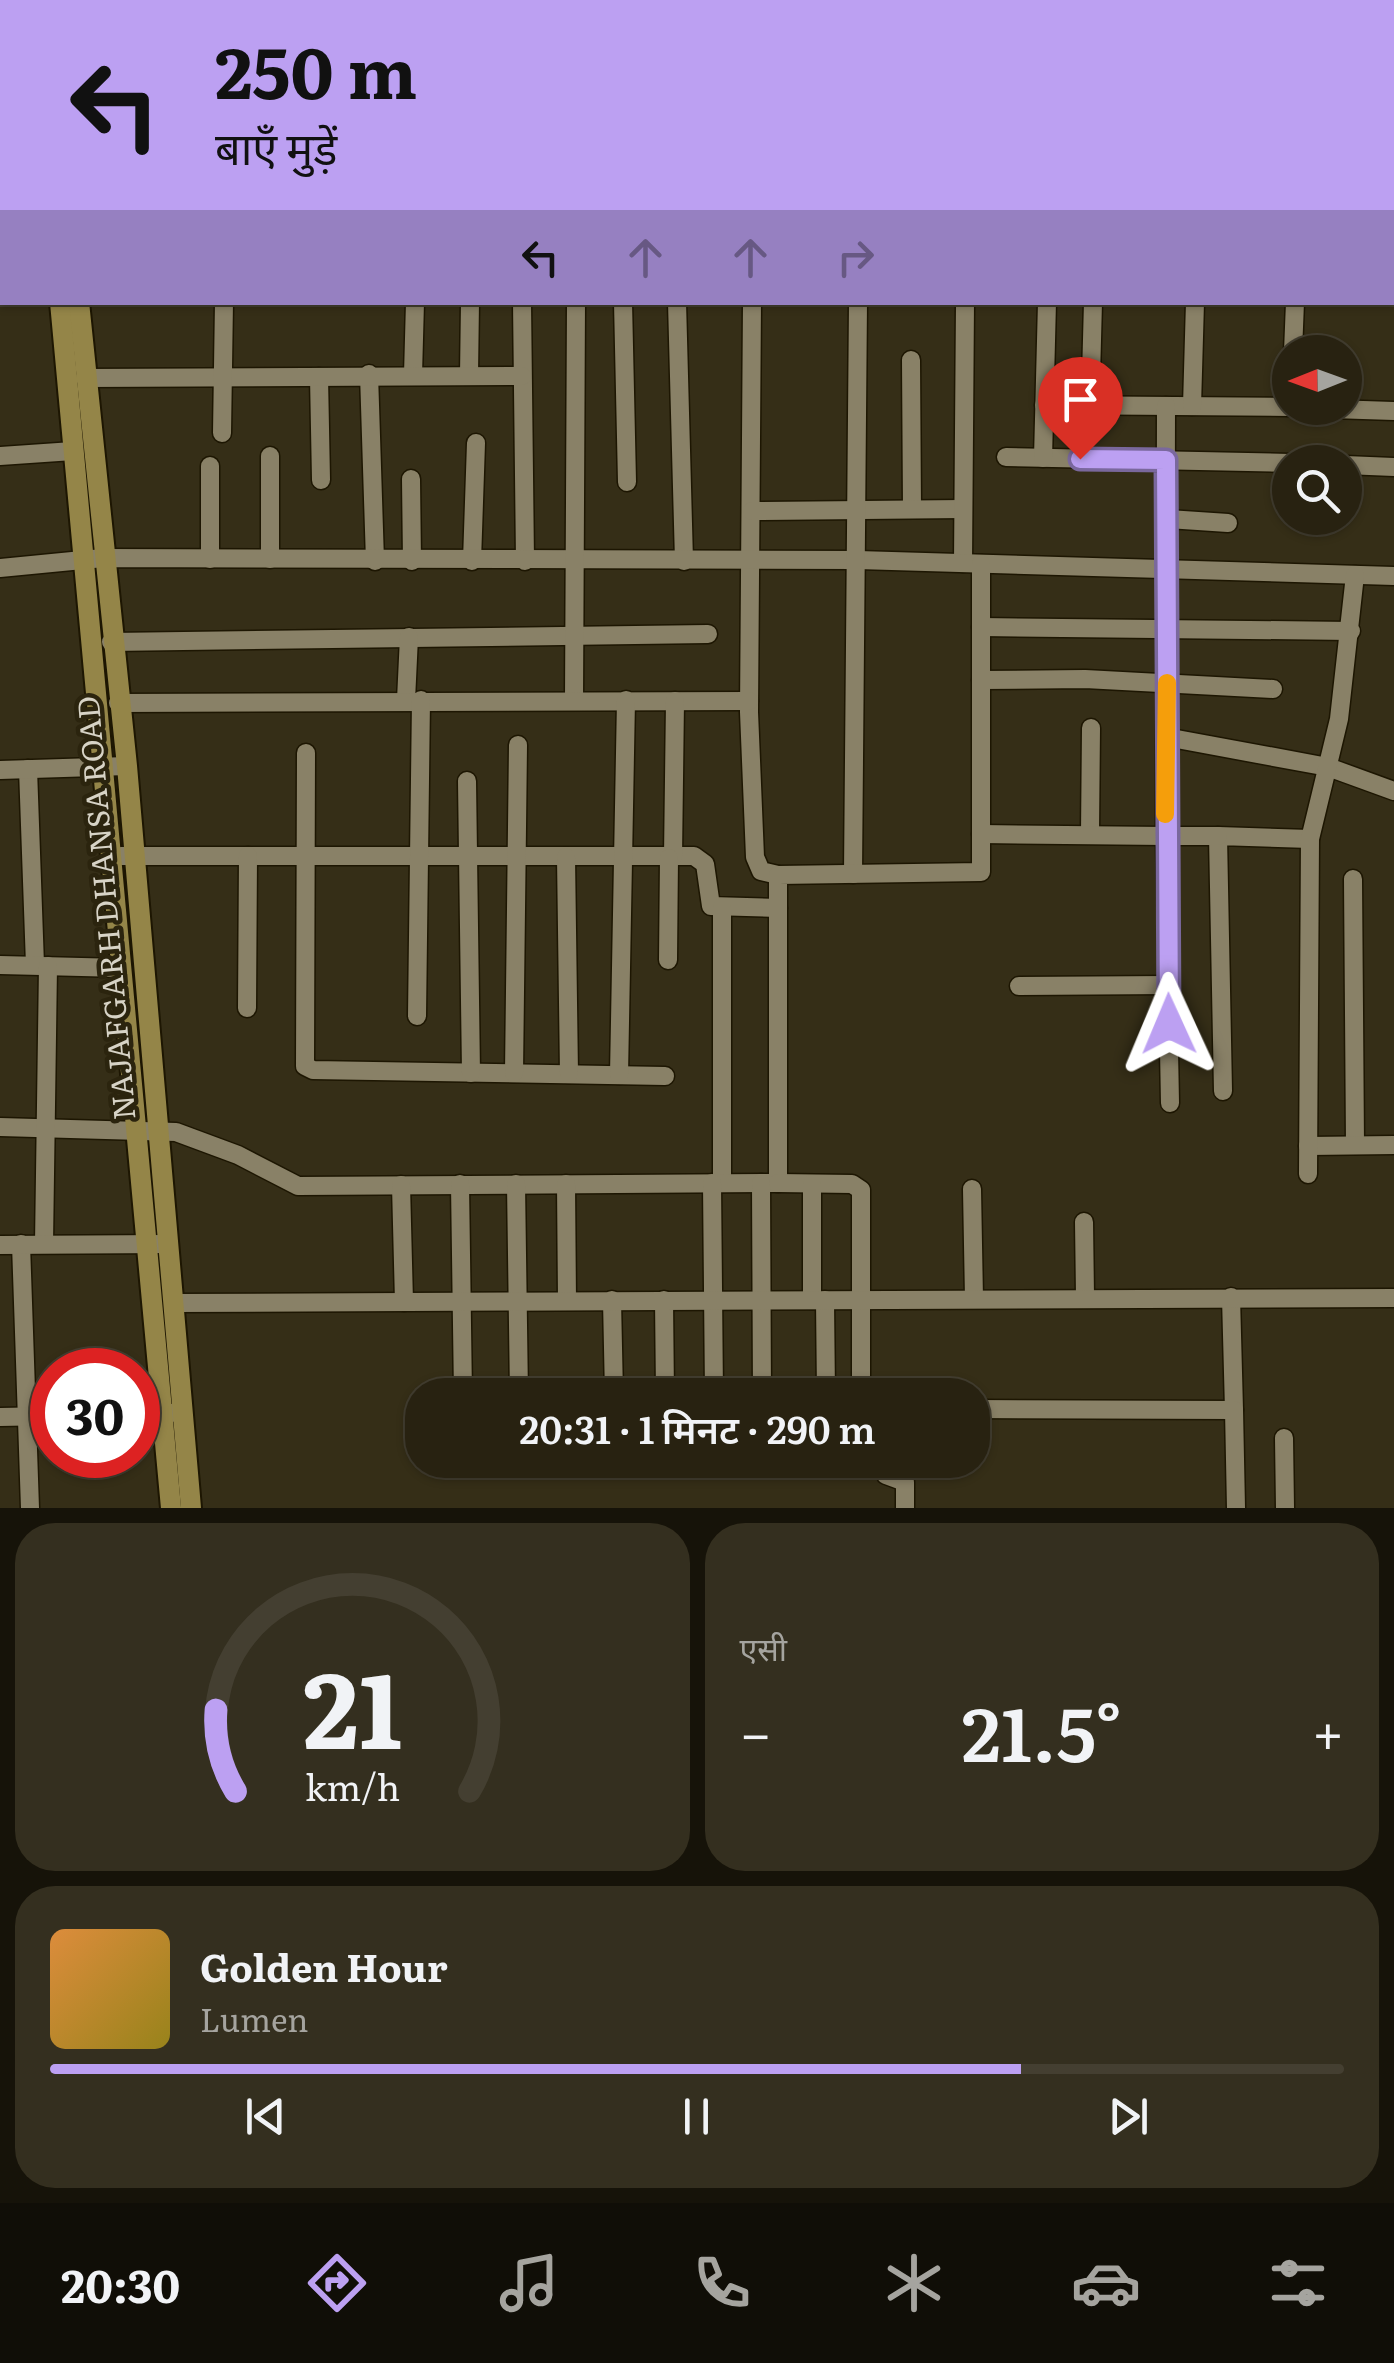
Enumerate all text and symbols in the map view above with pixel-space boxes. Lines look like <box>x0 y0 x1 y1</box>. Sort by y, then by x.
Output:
text: 250 m <box>215 17 417 121</box>
icon: left <box>50 40 180 170</box>
text: बाएँ मुड़ें <box>215 112 337 179</box>
icon: left <box>513 230 568 285</box>
icon: ahead <box>618 230 673 285</box>
icon: ahead <box>723 230 778 285</box>
icon: right <box>828 230 883 285</box>
north arrow <box>1272 335 1362 425</box>
map controls <box>1272 335 1362 535</box>
pin <box>1038 357 1123 460</box>
icon: arrive <box>1053 372 1108 427</box>
button: search <box>1272 445 1362 535</box>
street label: NAJAFGARH DHANSA ROAD <box>64 694 144 1122</box>
position arrow <box>1117 972 1221 1076</box>
speed limit sign: 30 <box>30 1348 160 1478</box>
text: 20:31 · 1 मिनट · 290 m <box>519 1399 876 1456</box>
text: एसी <box>740 1623 787 1671</box>
text: 21 <box>303 1627 402 1781</box>
text: 21.5° <box>962 1674 1122 1785</box>
text: − <box>740 1689 772 1771</box>
text: + <box>1312 1689 1344 1771</box>
text: km/h <box>305 1759 400 1812</box>
text: Golden Hour <box>200 1937 448 1994</box>
text: Lumen <box>200 1994 308 2042</box>
icon: previous <box>238 2089 293 2144</box>
icon: pause <box>669 2089 724 2144</box>
icon: next <box>1101 2089 1156 2144</box>
icon: directions <box>302 2248 372 2318</box>
icon: music <box>494 2248 564 2318</box>
icon: phone <box>687 2248 757 2318</box>
icon: climate <box>879 2248 949 2318</box>
icon: car <box>1071 2248 1141 2318</box>
icon: filters <box>1263 2248 1333 2318</box>
text: 20:30 <box>61 2250 180 2317</box>

